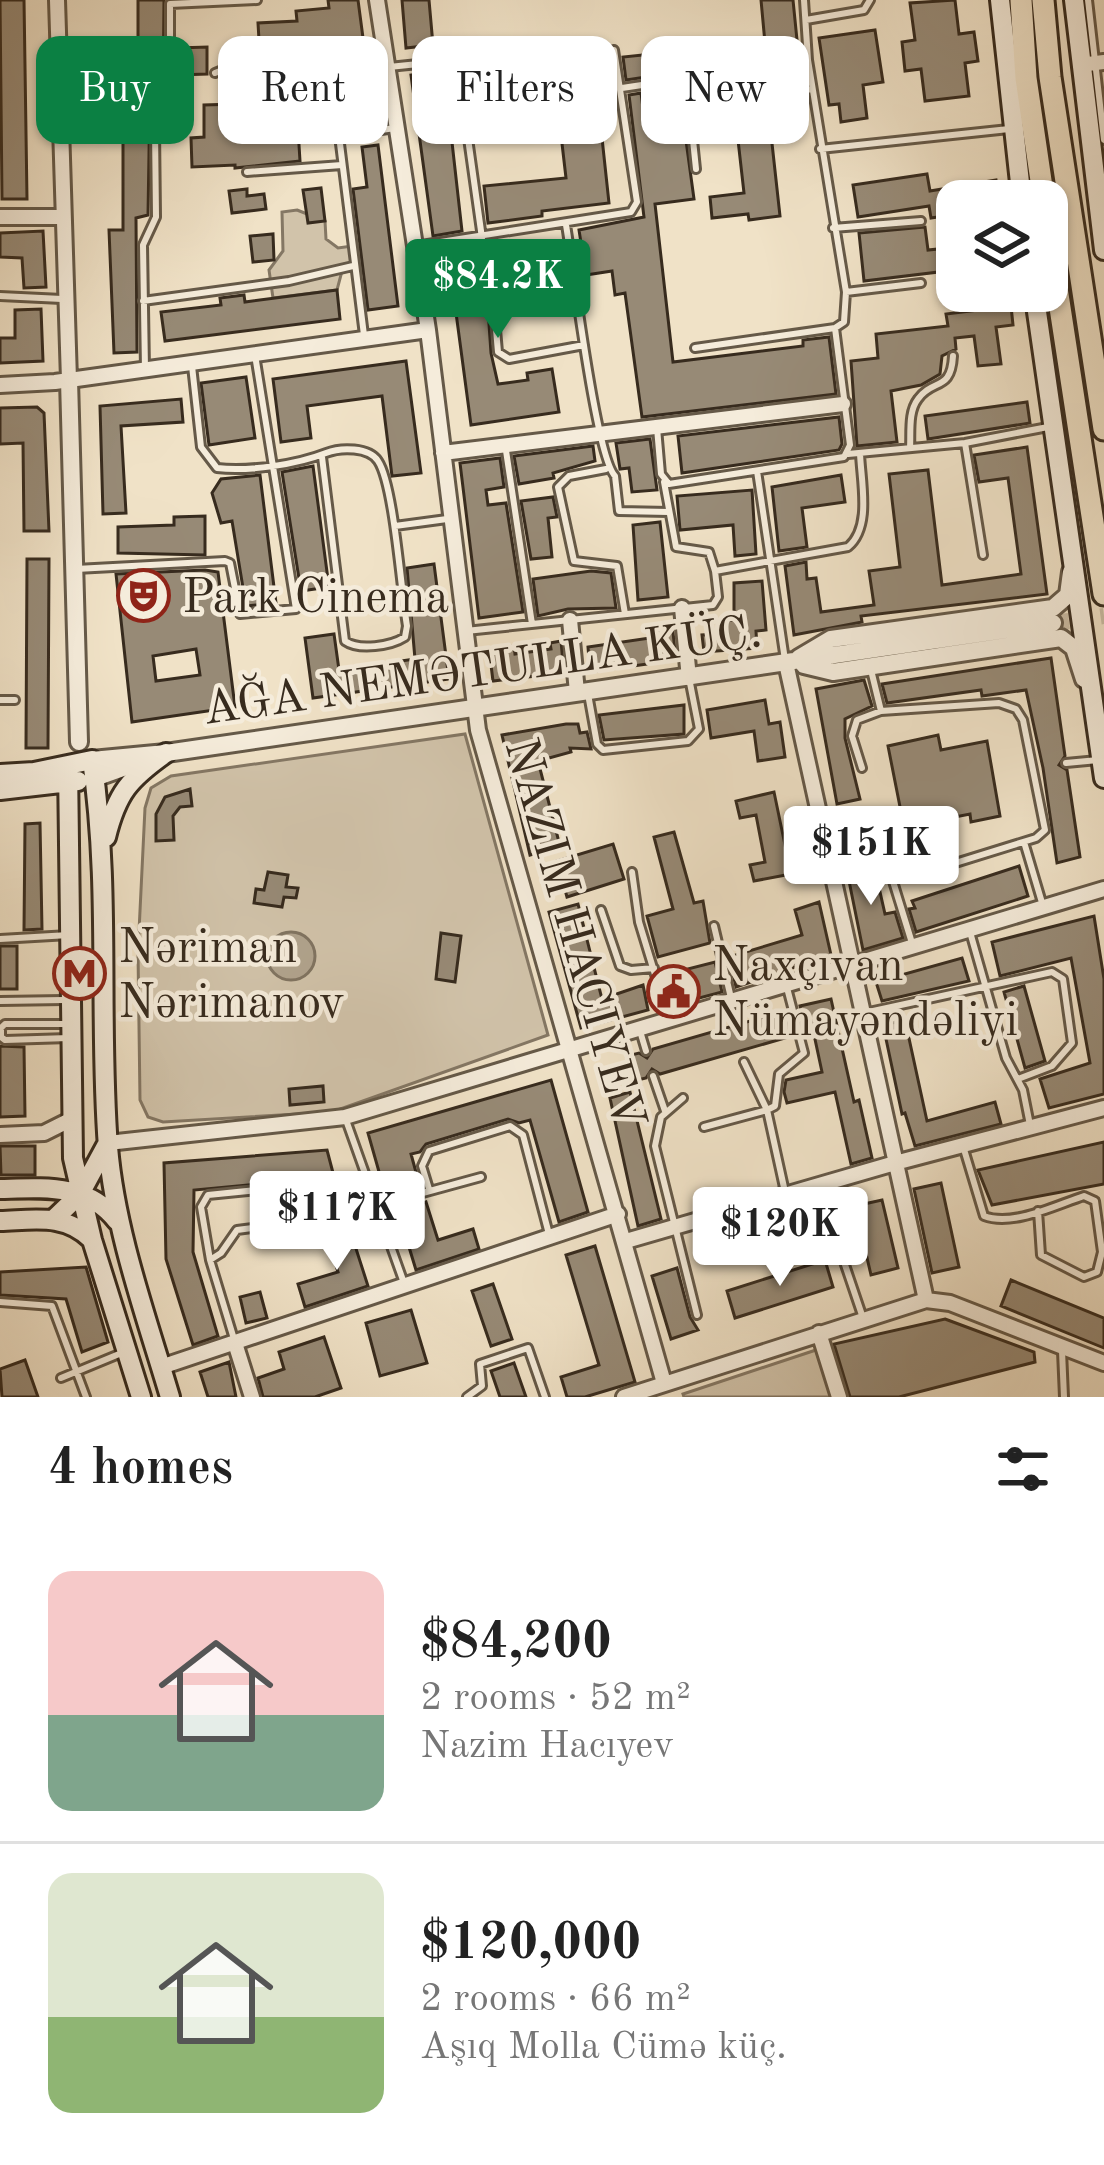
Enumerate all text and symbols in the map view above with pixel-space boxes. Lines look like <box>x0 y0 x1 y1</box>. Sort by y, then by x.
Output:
chip: Buy <box>36 36 194 144</box>
chip: Rent <box>218 36 388 144</box>
chip: Filters <box>412 36 617 144</box>
chip: New <box>641 36 809 144</box>
map controls <box>936 180 1068 312</box>
button: layers <box>936 180 1068 312</box>
pin: $84.2K <box>400 239 596 341</box>
text: $84.2K <box>432 258 564 297</box>
theatre icon: Park Cinema <box>115 567 171 623</box>
place label: Park Cinema <box>182 575 449 623</box>
street label: AĞA NEMƏTULLA KÜÇ. <box>199 600 765 735</box>
street label: NAZIM HACIYEV <box>494 733 652 1135</box>
pin: $151K <box>787 806 955 908</box>
text: $151K <box>811 825 931 864</box>
place label: Nəriman Nərimanov <box>118 925 345 1028</box>
place label: Naxçıvan Nümayəndəliyi <box>712 943 1018 1046</box>
metro station icon: Nəriman Nərimanov <box>51 945 107 1001</box>
public building icon: Naxçıvan Nümayəndəliyi <box>645 963 701 1019</box>
pin: $117K <box>253 1171 421 1273</box>
pin: $120K <box>696 1187 864 1289</box>
text: $117K <box>277 1190 397 1229</box>
text: $120K <box>720 1206 840 1245</box>
icon: filters <box>990 1436 1056 1502</box>
text: 4 homes <box>48 1444 233 1495</box>
text: $84,200 <box>420 1618 612 1669</box>
icon: home <box>144 1619 288 1763</box>
text: 2 rooms · 52 m² <box>420 1679 691 1718</box>
text: Nazim Hacıyev <box>420 1727 674 1766</box>
text: $120,000 <box>420 1919 641 1970</box>
icon: home <box>144 1921 288 2065</box>
text: 2 rooms · 66 m² <box>420 1980 691 2019</box>
text: Aşıq Molla Cümə küç. <box>420 2028 787 2067</box>

